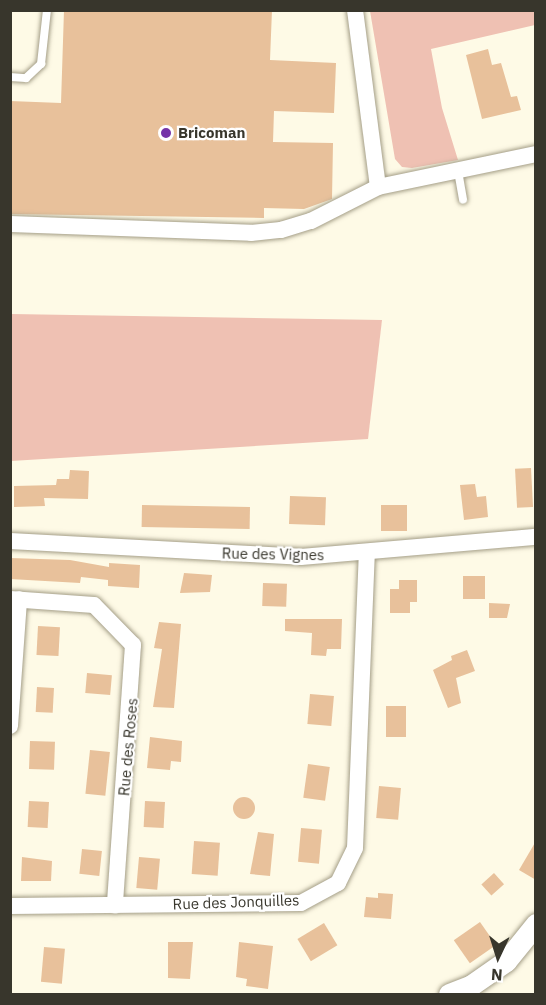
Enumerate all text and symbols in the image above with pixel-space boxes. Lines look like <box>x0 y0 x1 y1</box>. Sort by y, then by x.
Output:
place label: Bricoman <box>178 124 245 142</box>
marker: Bricoman <box>159 126 173 140</box>
street label: Rue des Vignes <box>222 544 324 564</box>
street label: Rue des Roses <box>115 697 141 797</box>
street label: Rue des Jonquilles <box>172 891 300 913</box>
north arrow <box>468 927 528 987</box>
text: N <box>490 965 503 985</box>

